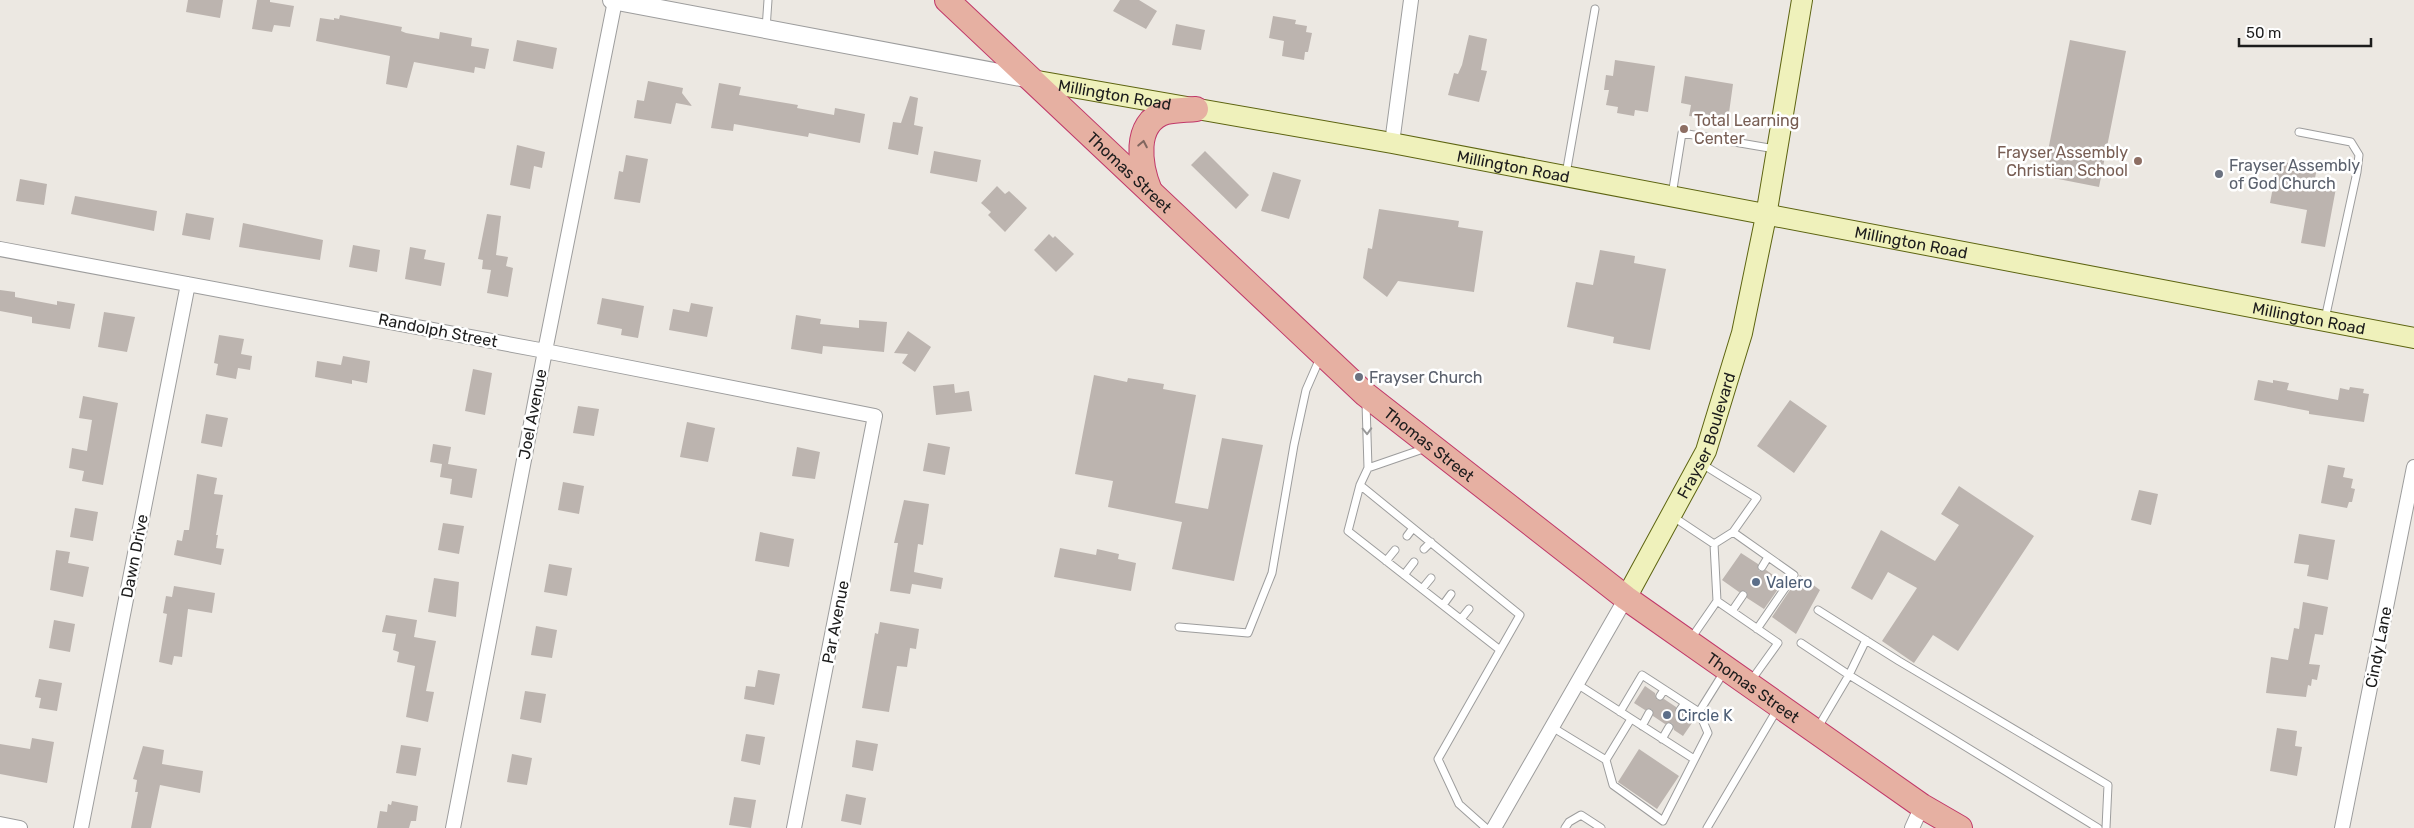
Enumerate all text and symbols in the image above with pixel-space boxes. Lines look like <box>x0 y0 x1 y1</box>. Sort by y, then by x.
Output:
scale bar <box>2239 15 2372 47</box>
text: 50 m <box>2246 24 2281 42</box>
street label: Millington Road <box>1057 76 1173 114</box>
place label: Total Learning Center <box>1694 111 1799 148</box>
marker: Total Learning Center <box>1678 123 1690 135</box>
street label: Thomas Street <box>1083 128 1176 217</box>
one-way arrow <box>1137 139 1148 148</box>
place label: Frayser Assembly Christian School <box>1997 143 2128 180</box>
street label: Millington Road <box>1455 147 1571 187</box>
marker: Frayser Assembly Christian School <box>2132 155 2144 167</box>
place label: Frayser Assembly of God Church <box>2229 156 2360 193</box>
marker: Frayser Assembly of God Church <box>2213 168 2225 180</box>
street label: Millington Road <box>1853 222 1969 263</box>
street label: Millington Road <box>2251 298 2367 339</box>
street label: Randolph Street <box>377 310 499 351</box>
street label: Joel Avenue <box>514 367 551 461</box>
place label: Frayser Church <box>1369 368 1483 387</box>
street label: Frayser Boulevard <box>1673 370 1739 502</box>
marker: Frayser Church <box>1353 371 1365 383</box>
street label: Thomas Street <box>1380 403 1478 486</box>
one-way arrow <box>1361 427 1372 435</box>
street label: Dawn Drive <box>117 513 152 600</box>
place label: Valero <box>1766 573 1812 592</box>
marker: Valero <box>1750 576 1762 588</box>
street label: Par Avenue <box>818 579 853 665</box>
street label: Cindy Lane <box>2361 605 2396 689</box>
street label: Thomas Street <box>1703 648 1803 727</box>
place label: Circle K <box>1677 706 1733 725</box>
marker: Circle K <box>1661 709 1673 721</box>

